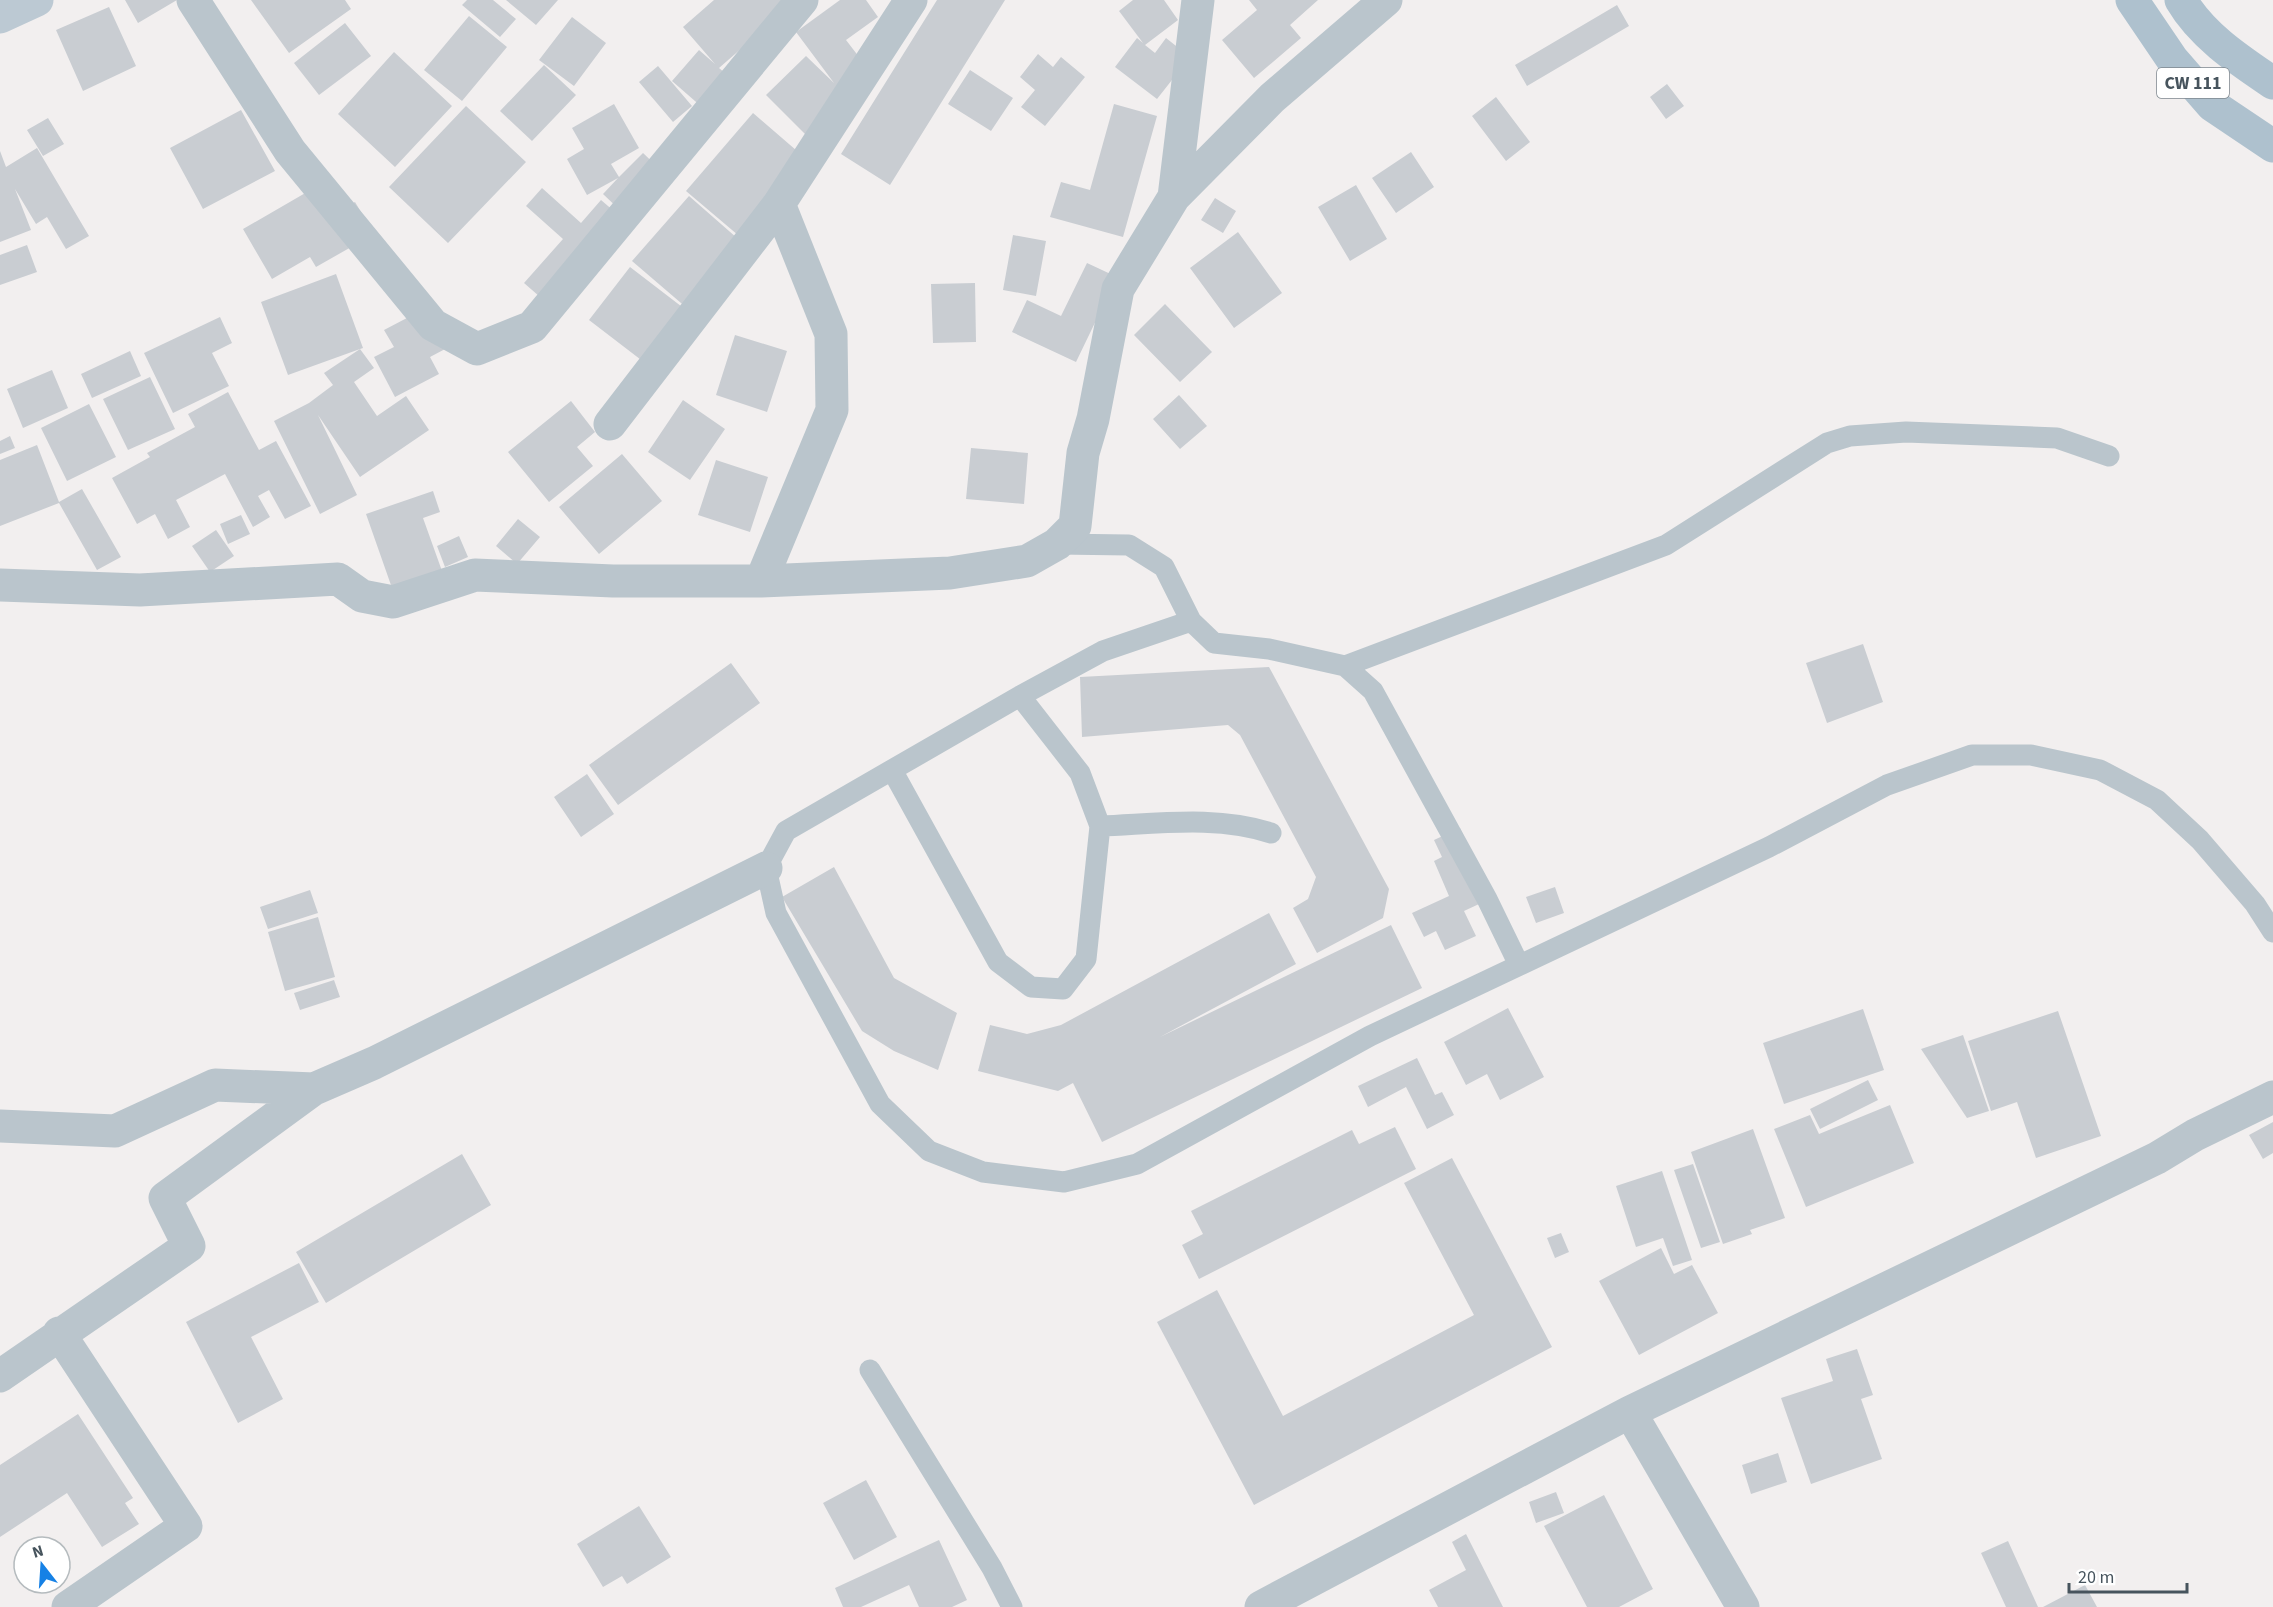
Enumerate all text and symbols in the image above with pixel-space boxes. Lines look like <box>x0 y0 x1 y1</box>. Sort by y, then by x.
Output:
road number: CW 111 <box>2157 68 2229 98</box>
north arrow <box>12 1535 72 1595</box>
text: N <box>30 1540 46 1564</box>
scale bar <box>2069 1556 2188 1594</box>
text: 20 m <box>2078 1565 2114 1590</box>

